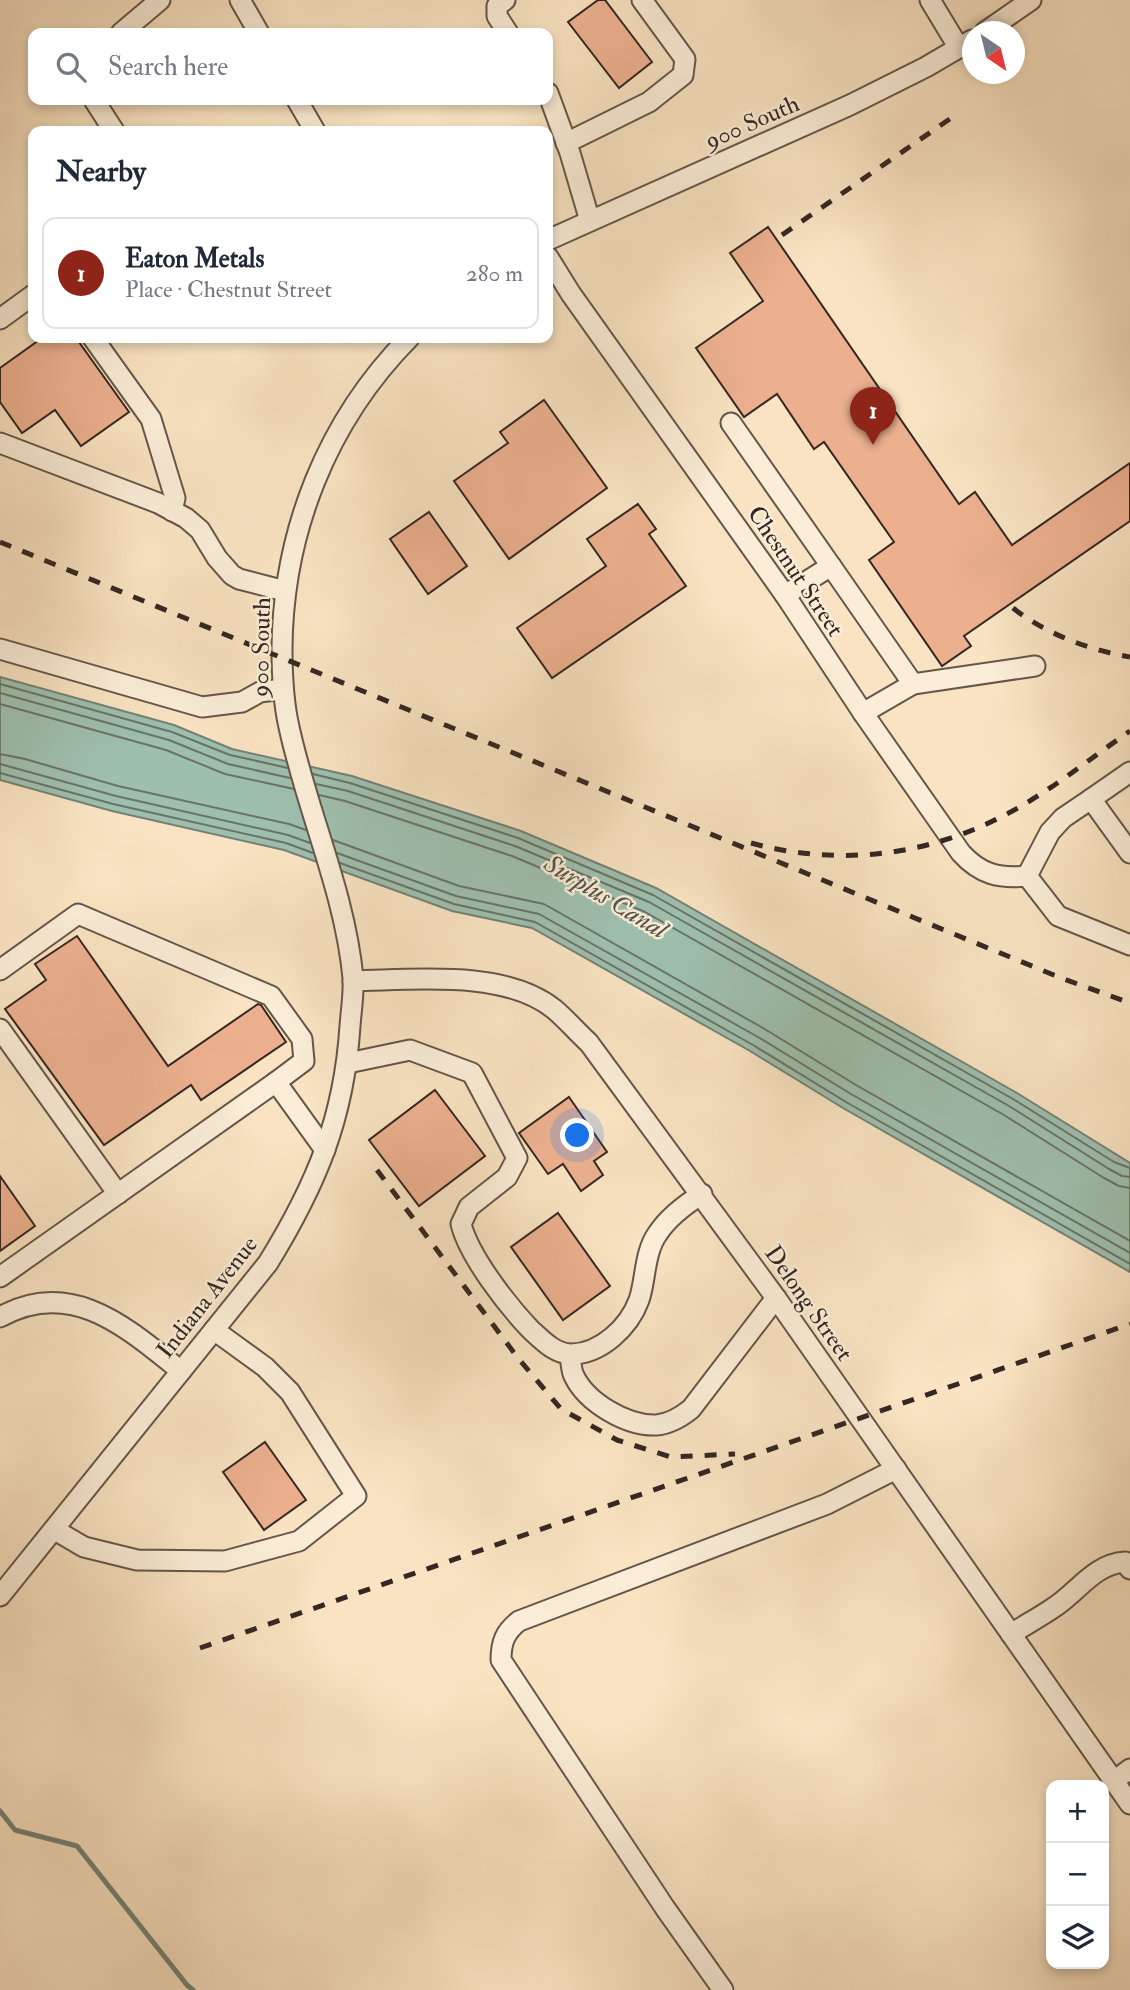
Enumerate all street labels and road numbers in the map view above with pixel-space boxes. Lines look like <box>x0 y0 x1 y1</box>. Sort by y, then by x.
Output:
street label: 900 South <box>699 88 804 158</box>
street label: Chestnut Street <box>740 500 851 643</box>
street label: 900 South <box>245 597 278 699</box>
street label: Indiana Avenue <box>150 1230 265 1365</box>
street label: Delong Street <box>757 1239 860 1367</box>

